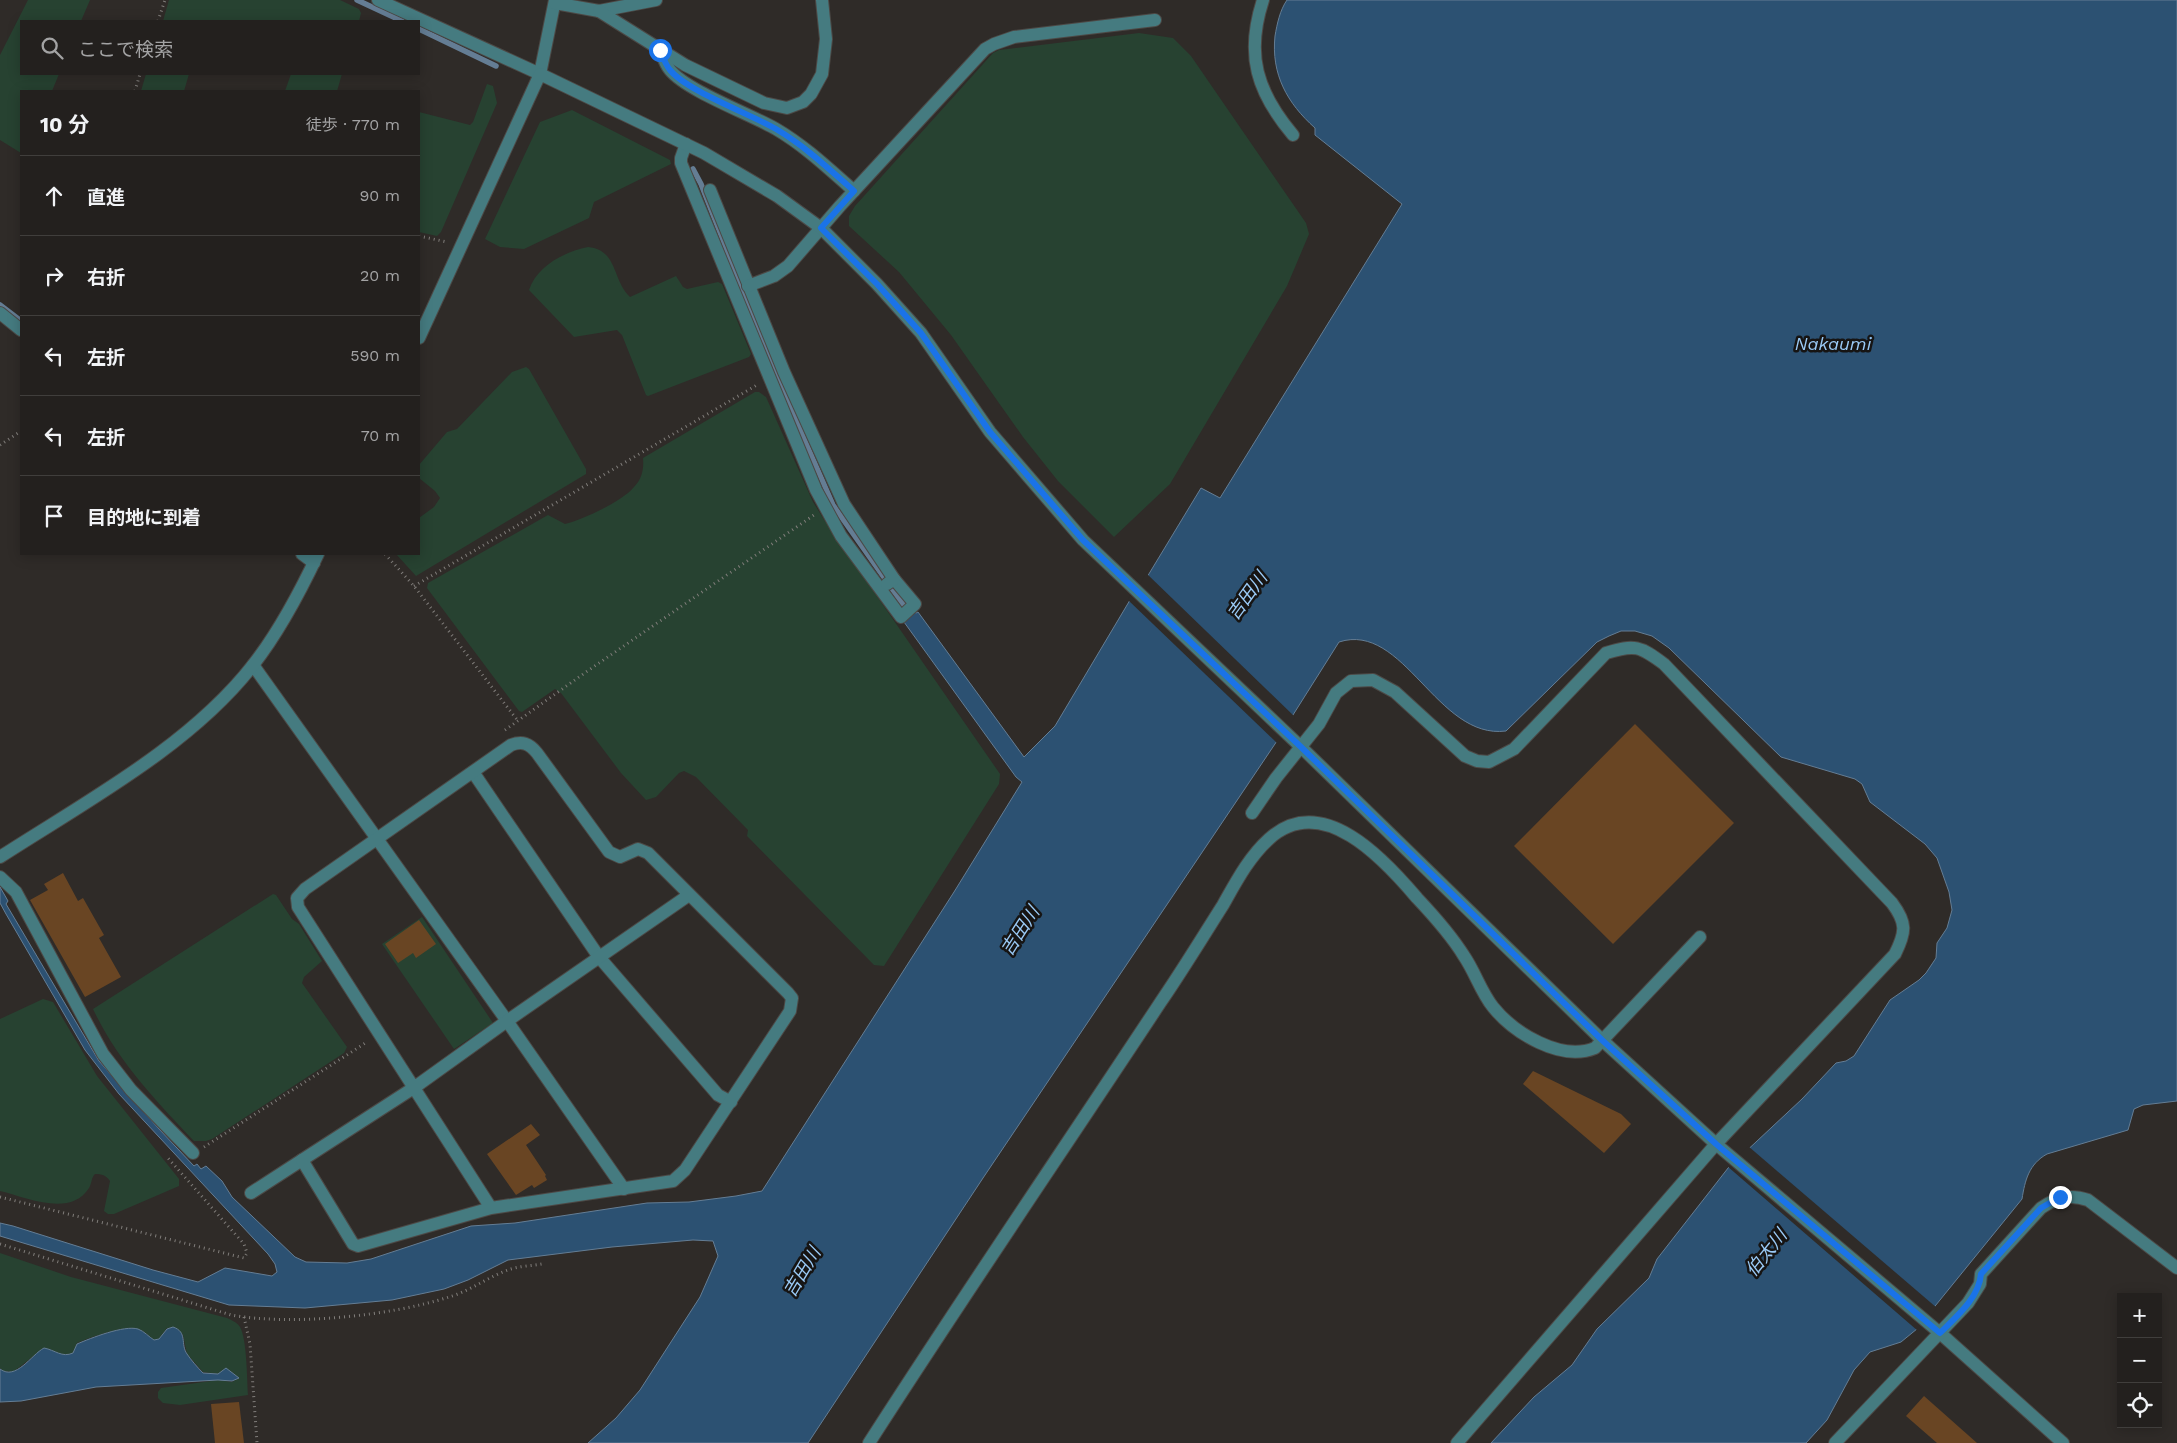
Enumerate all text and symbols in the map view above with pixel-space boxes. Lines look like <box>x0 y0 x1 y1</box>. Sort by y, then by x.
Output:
search box <box>20 20 420 75</box>
icon: search <box>38 34 66 62</box>
text: ここで検索 <box>78 38 173 61</box>
route start <box>649 39 672 62</box>
text: 10 分 <box>40 112 90 137</box>
text: 徒歩 · 770 m <box>306 115 400 134</box>
icon: ahead <box>40 182 68 210</box>
text: 直進 <box>87 186 125 209</box>
text: 90 m <box>359 186 400 205</box>
icon: right <box>40 262 68 290</box>
text: 右折 <box>87 266 125 289</box>
text: 20 m <box>360 266 400 285</box>
water label: Nakaumi <box>1795 333 1873 354</box>
icon: left <box>40 342 68 370</box>
text: 左折 <box>87 346 125 369</box>
text: 590 m <box>350 346 400 365</box>
icon: left <box>40 422 68 450</box>
text: 左折 <box>87 426 125 449</box>
text: 70 m <box>361 426 400 445</box>
icon: arrive <box>40 502 68 530</box>
text: 目的地に到着 <box>87 506 201 529</box>
water label: 吉田川 <box>1222 566 1272 624</box>
water label: 吉田川 <box>996 901 1044 959</box>
route end <box>2049 1186 2072 1209</box>
water label: 伯太川 <box>1740 1224 1792 1280</box>
water label: 吉田川 <box>779 1241 826 1300</box>
map controls <box>2117 1293 2162 1428</box>
button: + <box>2117 1293 2162 1338</box>
button: − <box>2117 1338 2162 1383</box>
button: locate <box>2117 1383 2162 1428</box>

